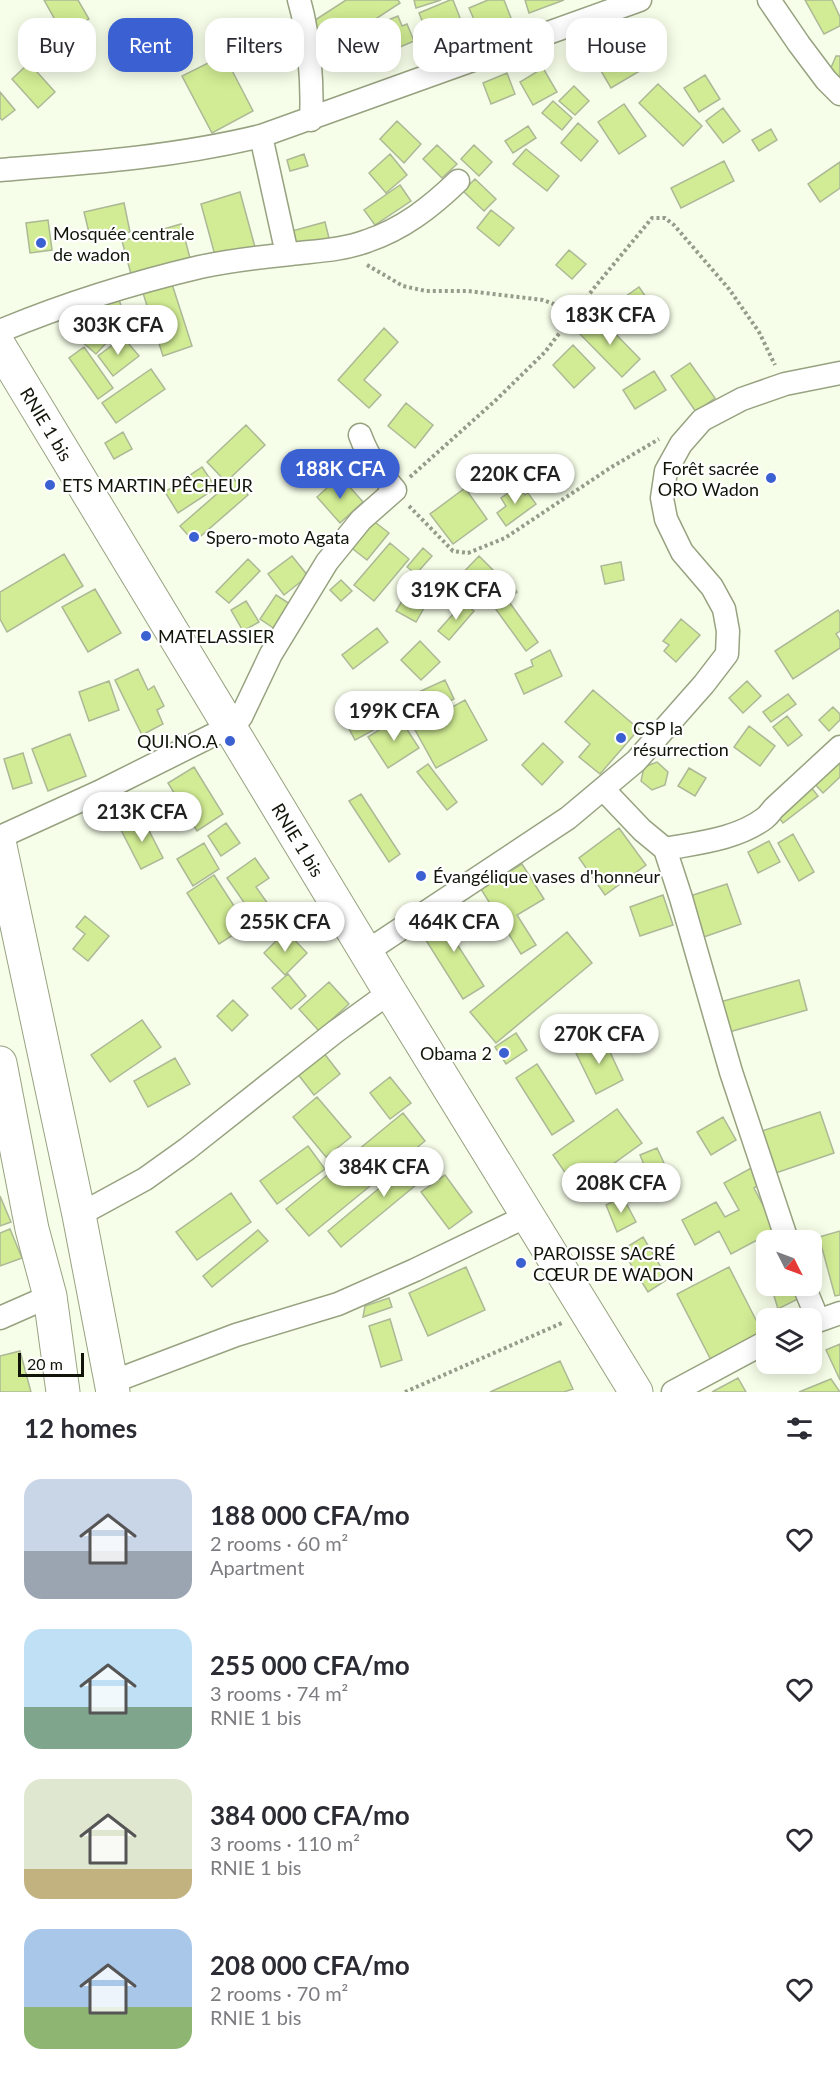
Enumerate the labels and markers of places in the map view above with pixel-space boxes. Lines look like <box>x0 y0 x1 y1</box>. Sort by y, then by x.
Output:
place label: Mosquée centrale de wadon <box>53 222 195 265</box>
marker: Mosquée centrale de wadon <box>34 236 48 250</box>
pin: 183K CFA <box>548 295 672 346</box>
pin: 303K CFA <box>56 305 180 356</box>
pin: 188K CFA <box>278 449 402 500</box>
pin: 220K CFA <box>453 454 577 505</box>
place label: Forêt sacrée ORO Wadon <box>658 457 759 500</box>
marker: Forêt sacrée ORO Wadon <box>764 471 778 485</box>
place label: ETS MARTIN PÊCHEUR <box>62 474 253 496</box>
marker: ETS MARTIN PÊCHEUR <box>43 478 57 492</box>
place label: Spero-moto Agata <box>206 526 349 548</box>
marker: Spero-moto Agata <box>187 530 201 544</box>
pin: 319K CFA <box>394 570 518 621</box>
place label: MATELASSIER <box>158 625 275 647</box>
marker: MATELASSIER <box>139 629 153 643</box>
pin: 199K CFA <box>332 691 456 742</box>
place label: CSP la résurrection <box>633 717 729 760</box>
place label: QUI.NO.A <box>137 730 219 752</box>
marker: CSP la résurrection <box>614 731 628 745</box>
marker: QUI.NO.A <box>223 734 237 748</box>
pin: 213K CFA <box>80 792 204 843</box>
place label: Évangélique vases d'honneur <box>433 865 661 887</box>
marker: Évangélique vases d'honneur <box>414 869 428 883</box>
pin: 255K CFA <box>223 902 347 953</box>
pin: 464K CFA <box>392 902 516 953</box>
pin: 270K CFA <box>537 1014 661 1065</box>
place label: Obama 2 <box>420 1042 492 1064</box>
marker: Obama 2 <box>497 1046 511 1060</box>
pin: 384K CFA <box>322 1147 446 1198</box>
pin: 208K CFA <box>559 1163 683 1214</box>
place label: PAROISSE SACRÉ CŒUR DE WADON <box>533 1242 694 1285</box>
marker: PAROISSE SACRÉ CŒUR DE WADON <box>514 1256 528 1270</box>

